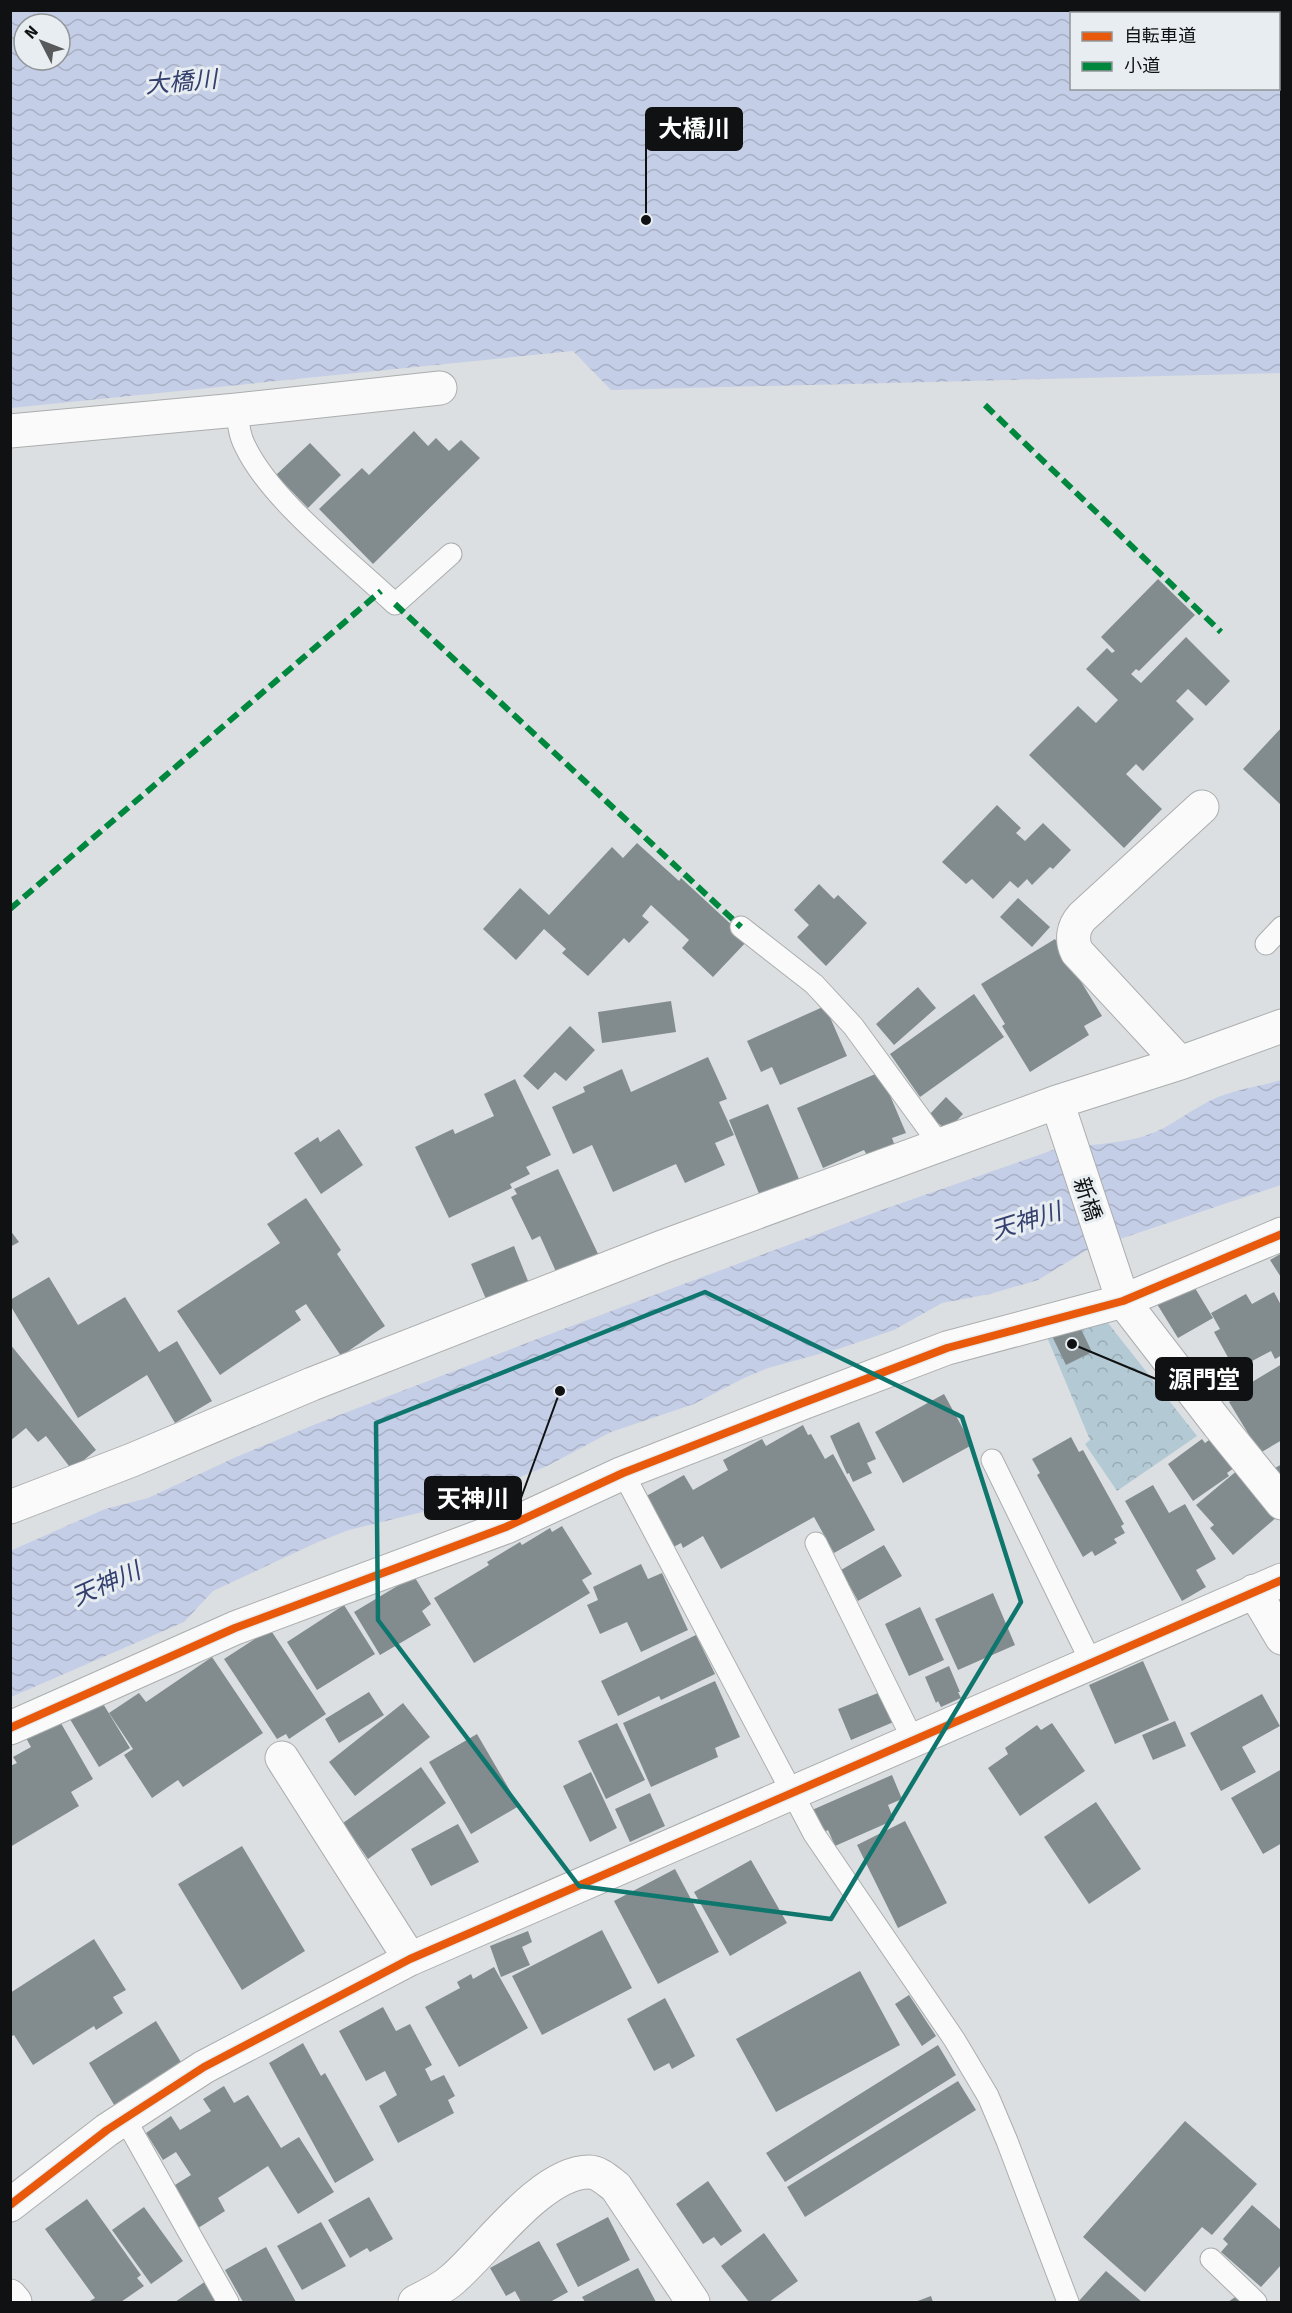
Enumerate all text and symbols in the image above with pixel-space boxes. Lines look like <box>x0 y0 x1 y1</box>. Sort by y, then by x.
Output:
north arrow <box>12 12 72 72</box>
legend <box>1070 12 1280 90</box>
text: N <box>20 22 43 43</box>
text: 自転車道 <box>1124 25 1196 47</box>
text: 小道 <box>1124 55 1160 77</box>
water label: 大橋川 <box>144 64 221 100</box>
callout: 大橋川 <box>646 108 742 150</box>
text: 大橋川 <box>658 114 730 144</box>
street label: 新橋 <box>1068 1174 1107 1224</box>
water label: 天神川 <box>987 1195 1068 1246</box>
callout: 源門堂 <box>1156 1358 1252 1400</box>
text: 源門堂 <box>1168 1365 1240 1395</box>
callout: 天神川 <box>425 1477 521 1519</box>
text: 天神川 <box>437 1484 509 1514</box>
water label: 天神川 <box>67 1554 148 1612</box>

